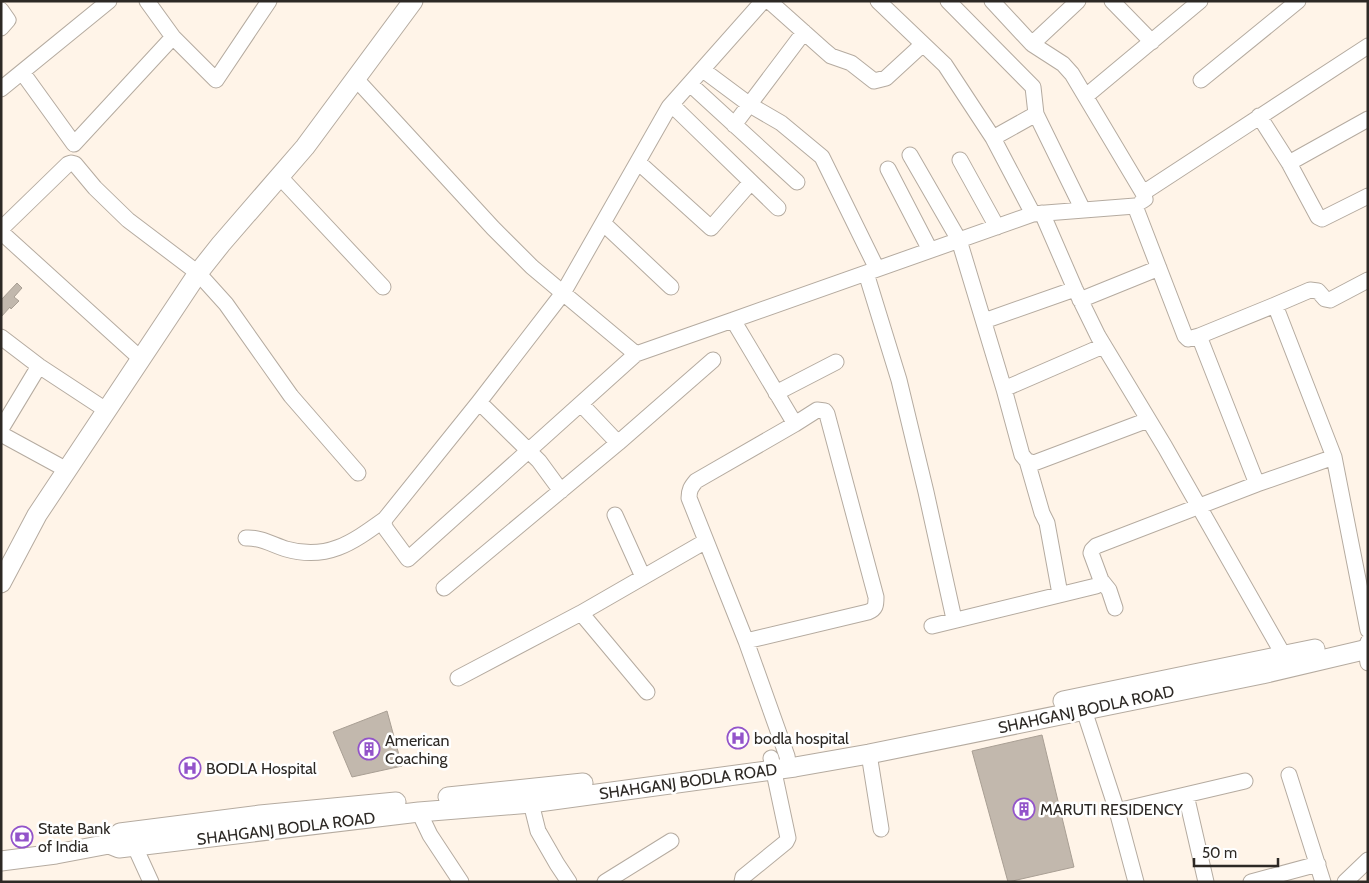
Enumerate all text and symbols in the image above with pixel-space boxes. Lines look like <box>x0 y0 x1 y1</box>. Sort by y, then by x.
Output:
street label: SHAHGANJ BODLA ROAD <box>996 682 1176 737</box>
hospital icon: bodla hospital <box>726 726 750 750</box>
place label: bodla hospital <box>754 729 849 748</box>
place label: American Coaching <box>385 731 449 768</box>
building icon: American Coaching <box>357 737 381 761</box>
hospital icon: BODLA Hospital <box>178 756 202 780</box>
place label: BODLA Hospital <box>206 759 317 778</box>
street label: SHAHGANJ BODLA ROAD <box>598 760 778 803</box>
building icon: MARUTI RESIDENCY <box>1012 797 1036 821</box>
place label: MARUTI RESIDENCY <box>1040 800 1184 819</box>
street label: SHAHGANJ BODLA ROAD <box>196 808 376 849</box>
place label: State Bank of India <box>38 819 111 856</box>
bank icon: State Bank of India <box>10 825 34 849</box>
scale bar <box>1194 836 1278 868</box>
text: 50 m <box>1202 844 1237 862</box>

